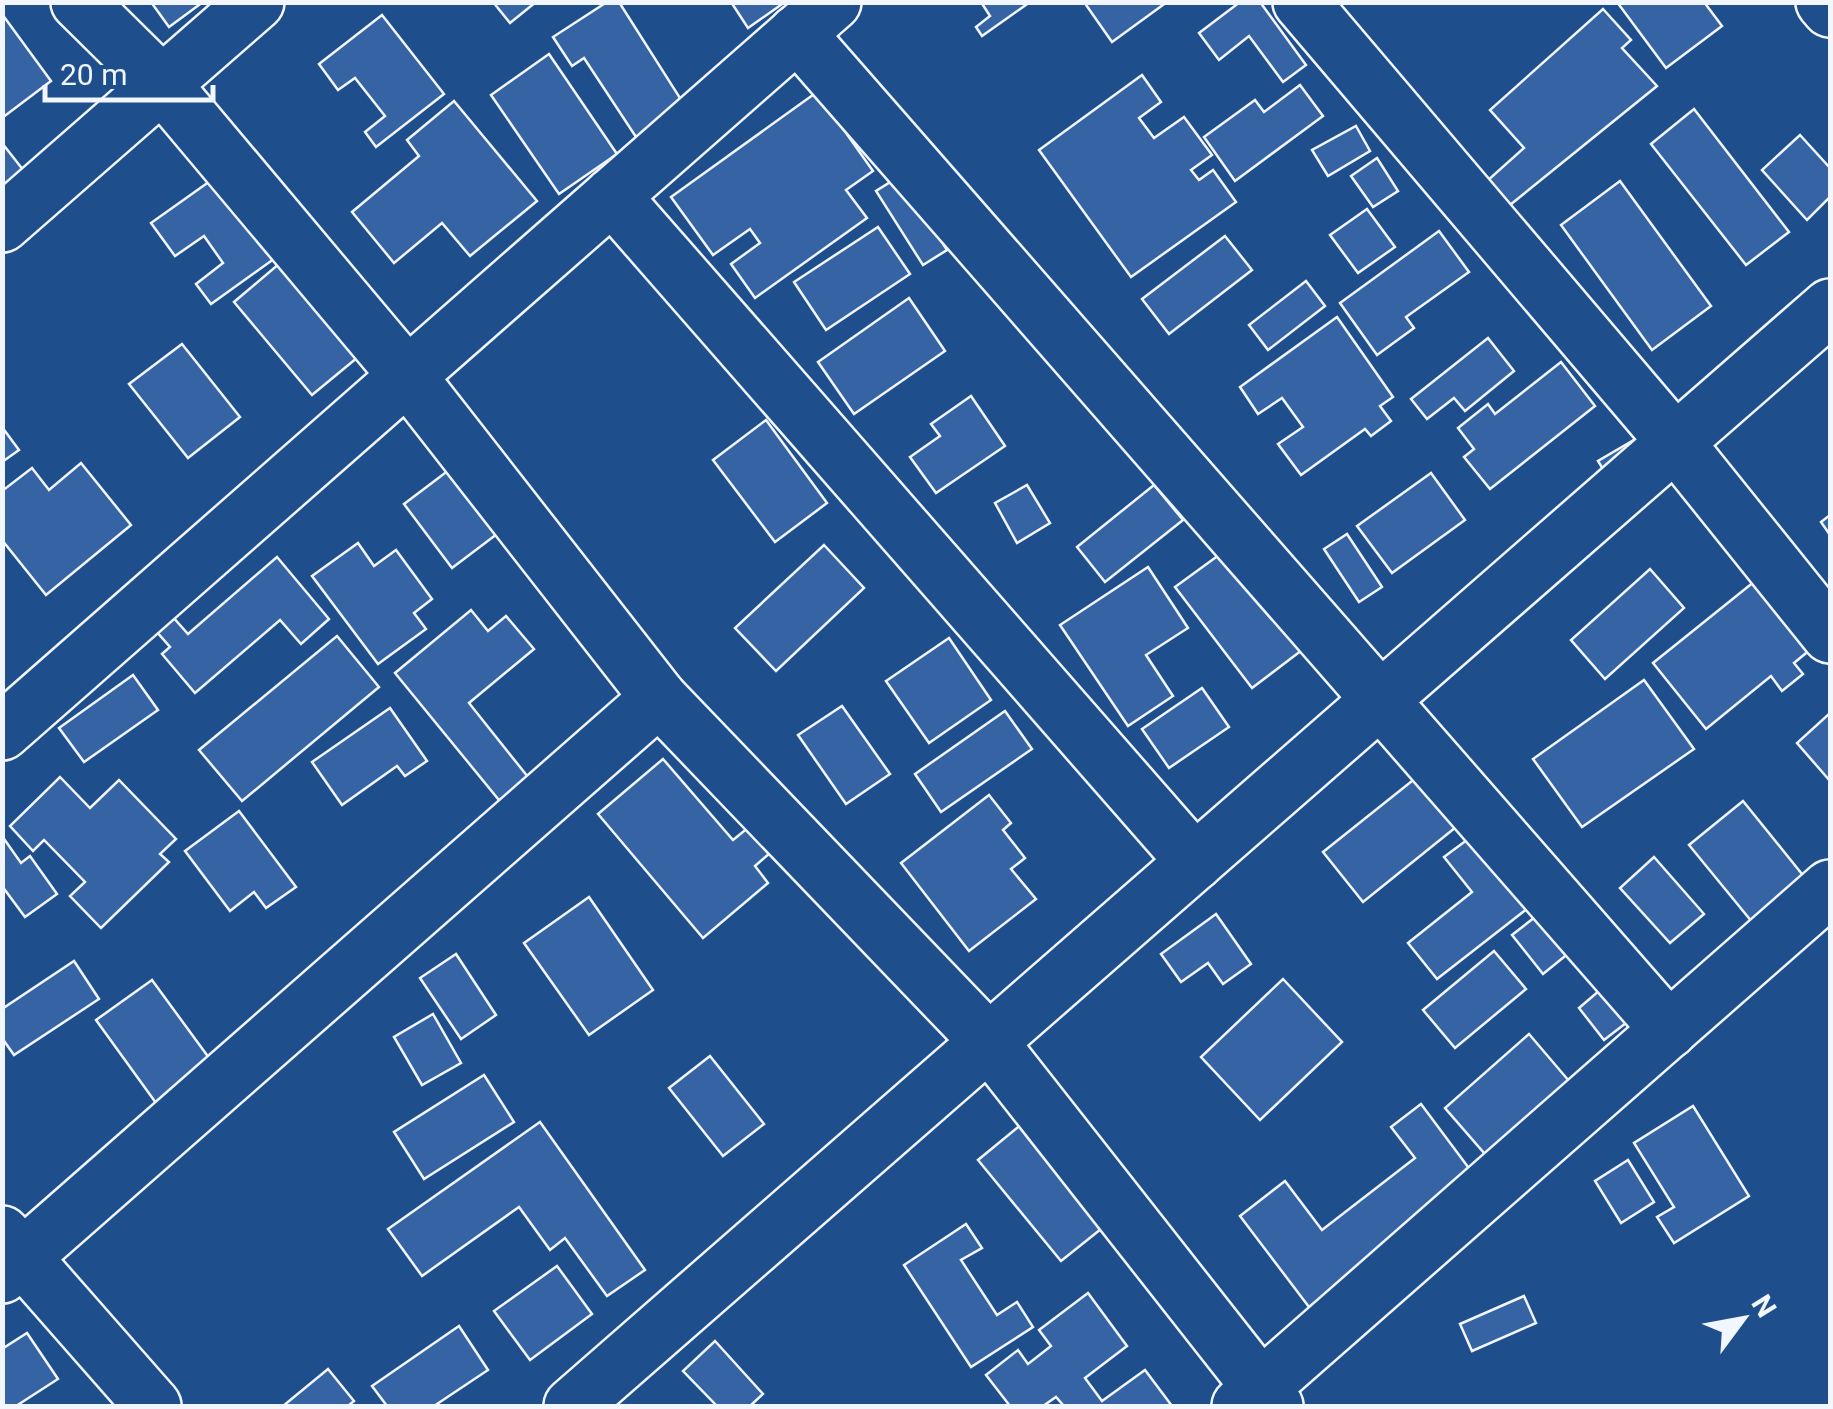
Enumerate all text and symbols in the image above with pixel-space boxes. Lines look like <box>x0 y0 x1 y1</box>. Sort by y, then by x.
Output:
scale bar <box>45 40 212 102</box>
text: 20 m <box>60 57 127 92</box>
north arrow <box>1693 1269 1793 1369</box>
text: N <box>1745 1289 1783 1323</box>

